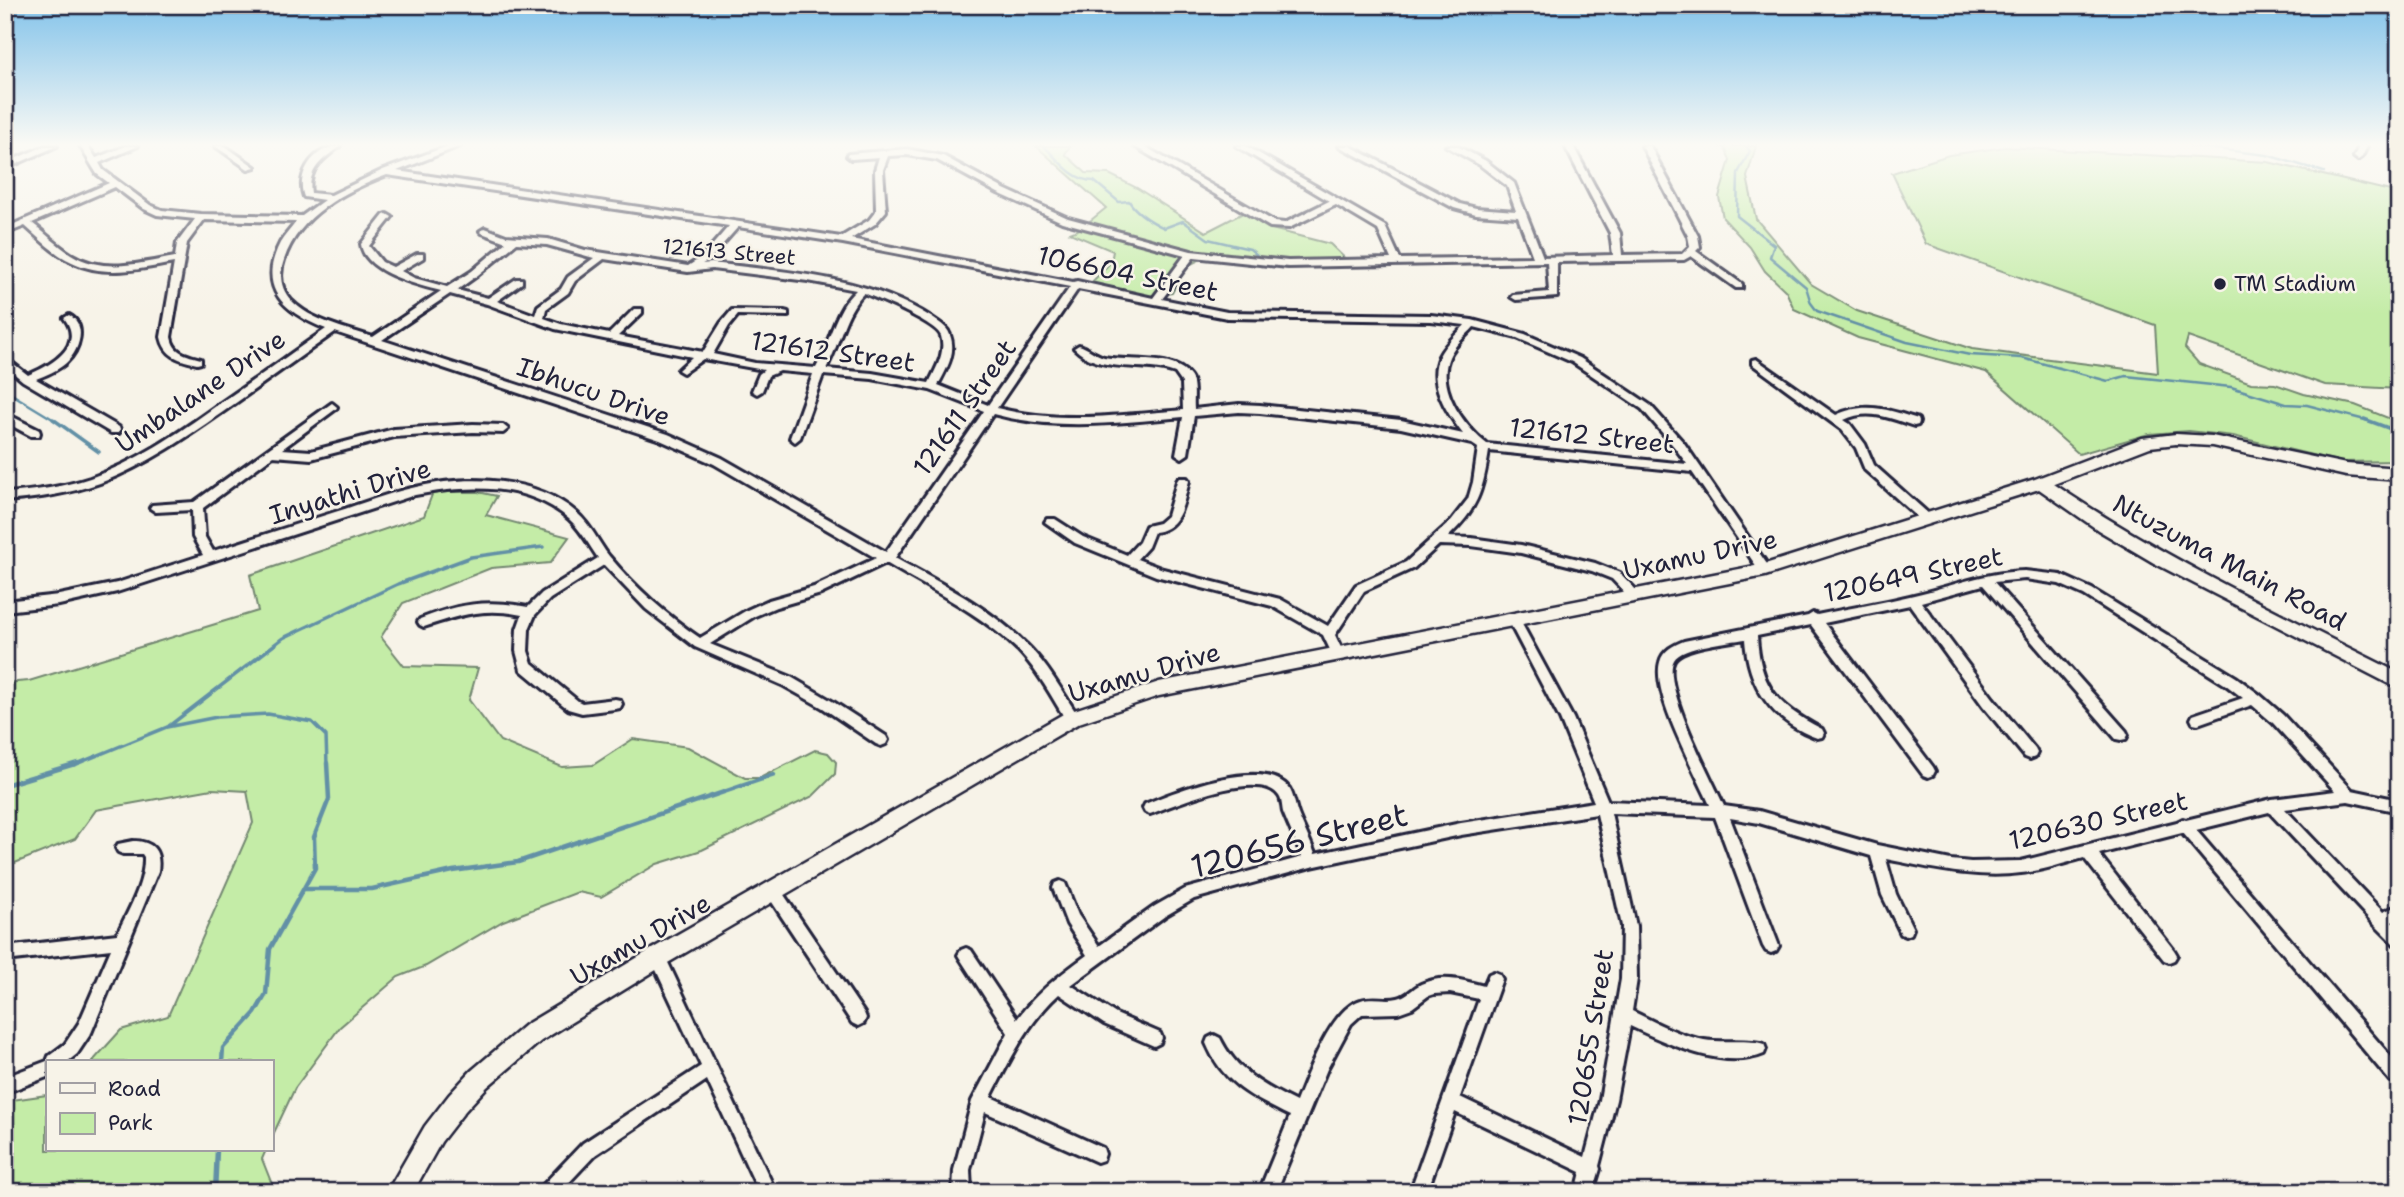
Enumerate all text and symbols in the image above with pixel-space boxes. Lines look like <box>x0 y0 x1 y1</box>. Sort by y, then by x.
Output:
street label: 121613 Street <box>661 232 797 272</box>
street label: 106604 Street <box>1034 237 1222 309</box>
place label: TM Stadium <box>2234 270 2356 298</box>
marker: TM Stadium <box>2212 276 2228 292</box>
street label: Umbalane Drive <box>108 321 292 461</box>
street label: 121612 Street <box>749 322 917 380</box>
street label: 121611 Street <box>904 332 1024 482</box>
street label: Ibhucu Drive <box>513 348 675 434</box>
street label: 121612 Street <box>1508 409 1676 461</box>
street label: Inyathi Drive <box>265 450 435 532</box>
street label: Ntuzuma Main Road <box>2107 485 2353 639</box>
street label: Uxamu Drive <box>1620 521 1780 587</box>
street label: 120649 Street <box>1820 538 2006 610</box>
street label: Uxamu Drive <box>1064 634 1224 710</box>
street label: 120630 Street <box>2005 782 2191 858</box>
street label: 120656 Street <box>1186 792 1412 888</box>
street label: Uxamu Drive <box>563 885 717 993</box>
street label: 120655 Street <box>1559 946 1621 1128</box>
legend <box>46 1060 273 1152</box>
text: Road <box>108 1075 161 1103</box>
text: Park <box>108 1109 153 1137</box>

